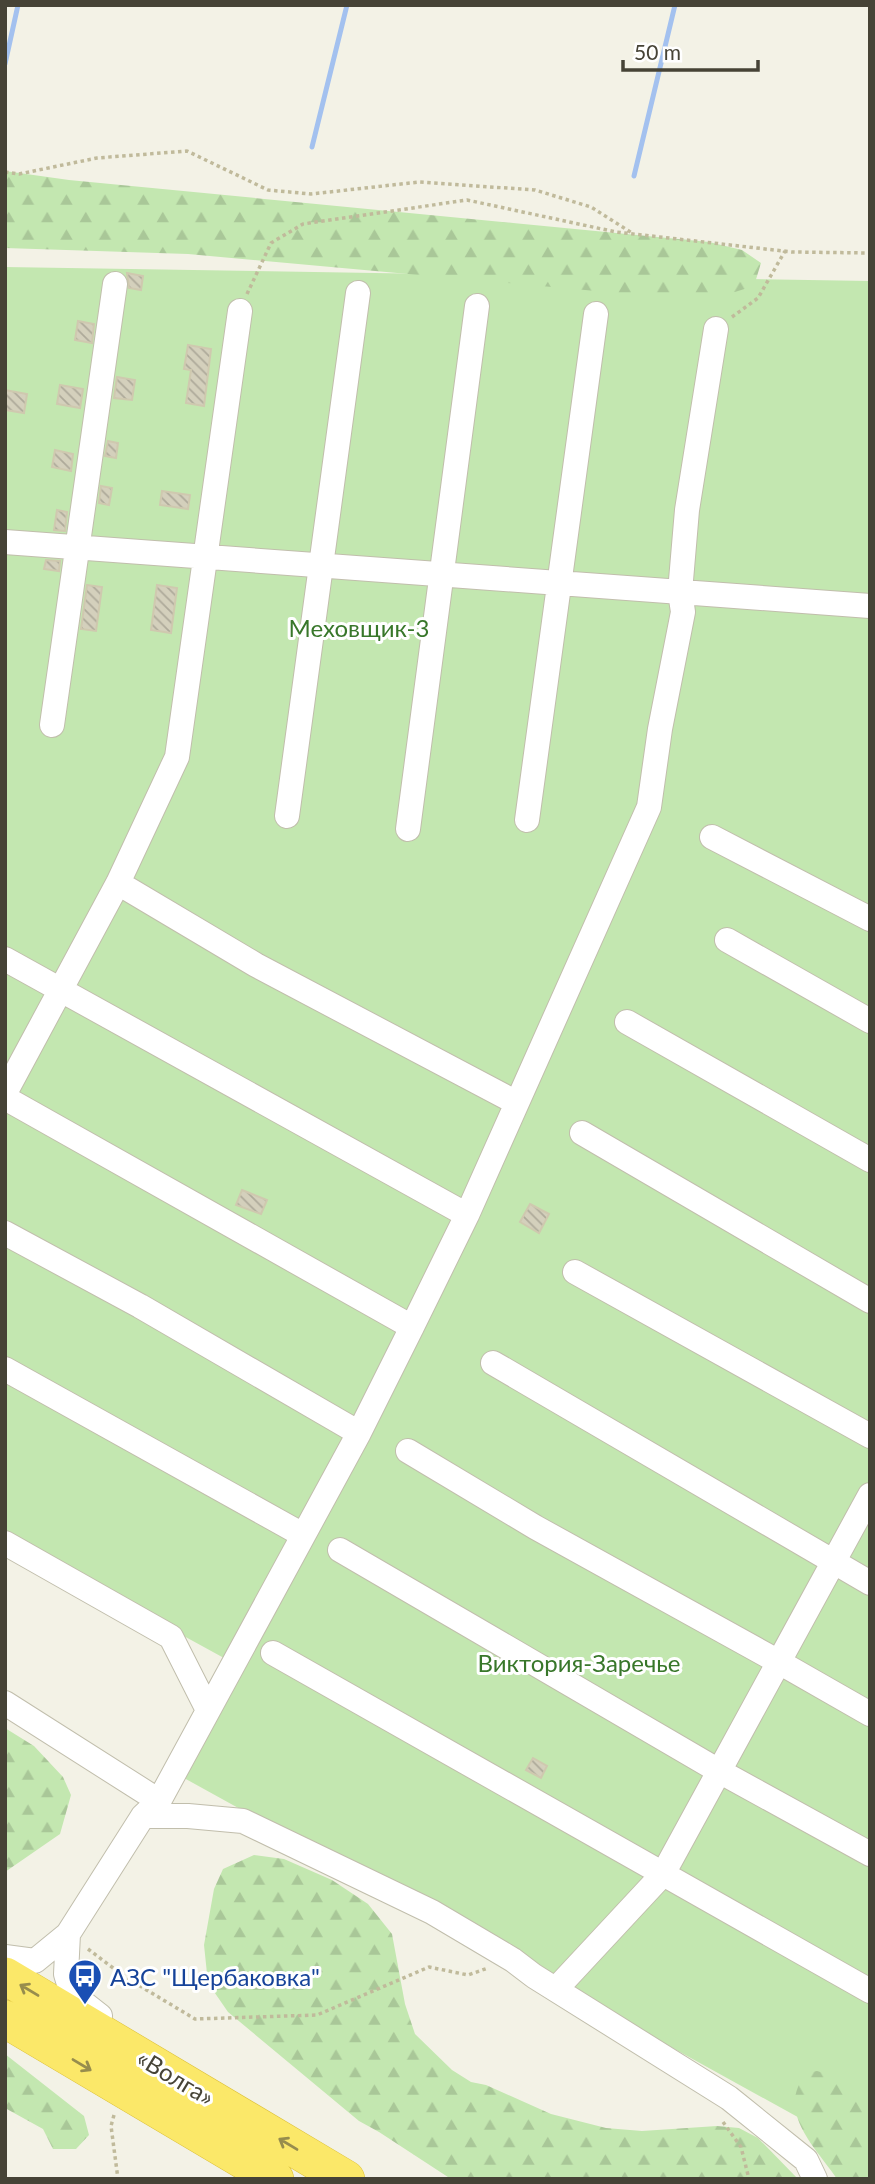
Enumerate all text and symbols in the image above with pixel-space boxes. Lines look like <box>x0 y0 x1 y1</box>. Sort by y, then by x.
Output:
scale bar <box>623 28 758 72</box>
text: 50 m <box>634 39 681 64</box>
park label: Меховщик-3 <box>289 613 429 642</box>
park label: Виктория-Заречье <box>478 1648 680 1677</box>
bus stop icon: АЗС "Щербаковка" <box>66 1957 104 2006</box>
place label: АЗС "Щербаковка" <box>110 1962 320 1991</box>
one-way arrow <box>19 1983 39 1997</box>
street label: «Волга» <box>132 2043 220 2111</box>
one-way arrow <box>71 2058 91 2072</box>
one-way arrow <box>278 2136 298 2150</box>

